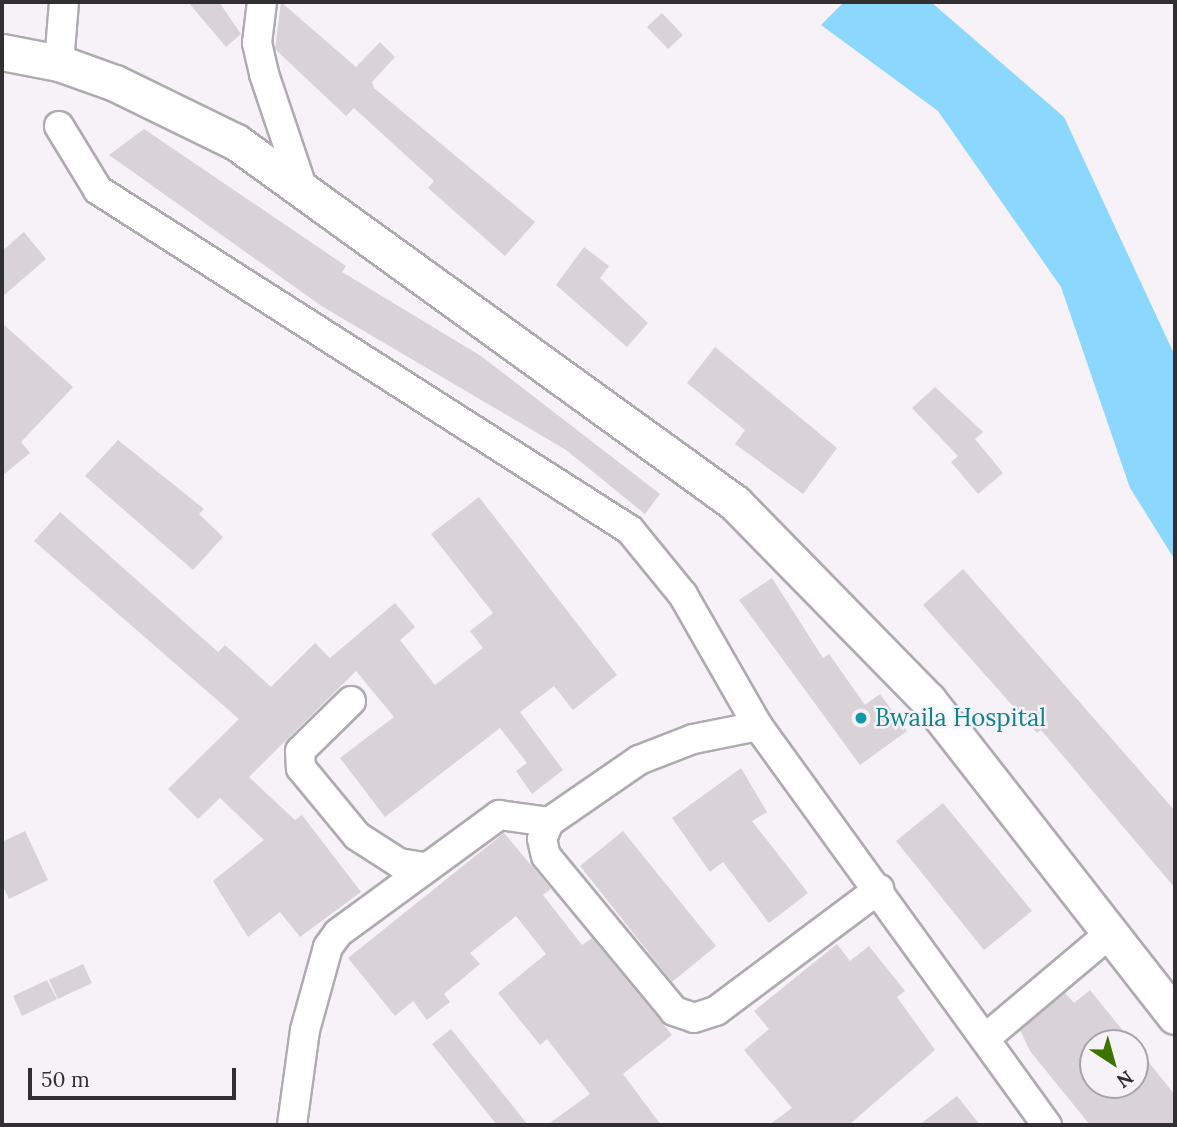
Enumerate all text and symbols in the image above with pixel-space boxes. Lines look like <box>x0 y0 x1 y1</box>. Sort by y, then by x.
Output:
place label: Bwaila Hospital <box>875 704 1046 732</box>
marker: Bwaila Hospital <box>853 710 869 726</box>
north arrow <box>1079 1029 1149 1099</box>
scale bar <box>32 1054 240 1098</box>
text: N <box>1112 1065 1138 1093</box>
text: 50 m <box>41 1066 90 1093</box>

